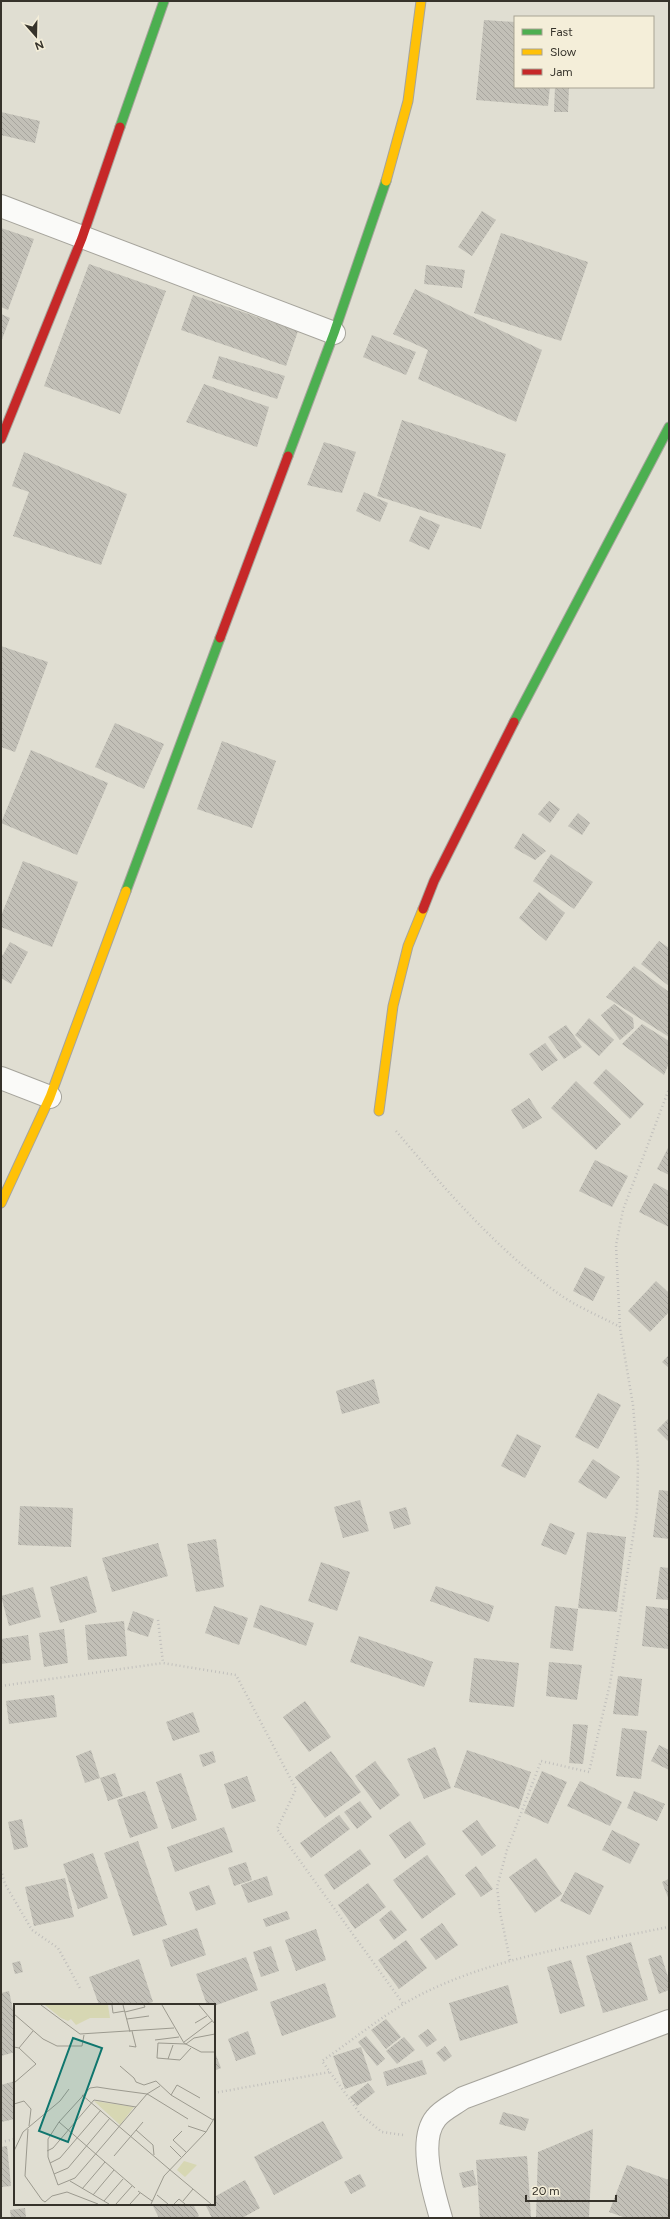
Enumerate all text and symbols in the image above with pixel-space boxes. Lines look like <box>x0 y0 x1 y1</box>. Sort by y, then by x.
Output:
north arrow <box>16 16 56 56</box>
legend <box>514 16 654 88</box>
text: Fast <box>550 25 573 39</box>
text: N <box>33 37 45 52</box>
text: Slow <box>550 45 577 59</box>
text: Jam <box>550 65 573 79</box>
inset map <box>14 2004 215 2205</box>
scale bar <box>526 2177 616 2203</box>
text: 20 m <box>532 2184 560 2198</box>

